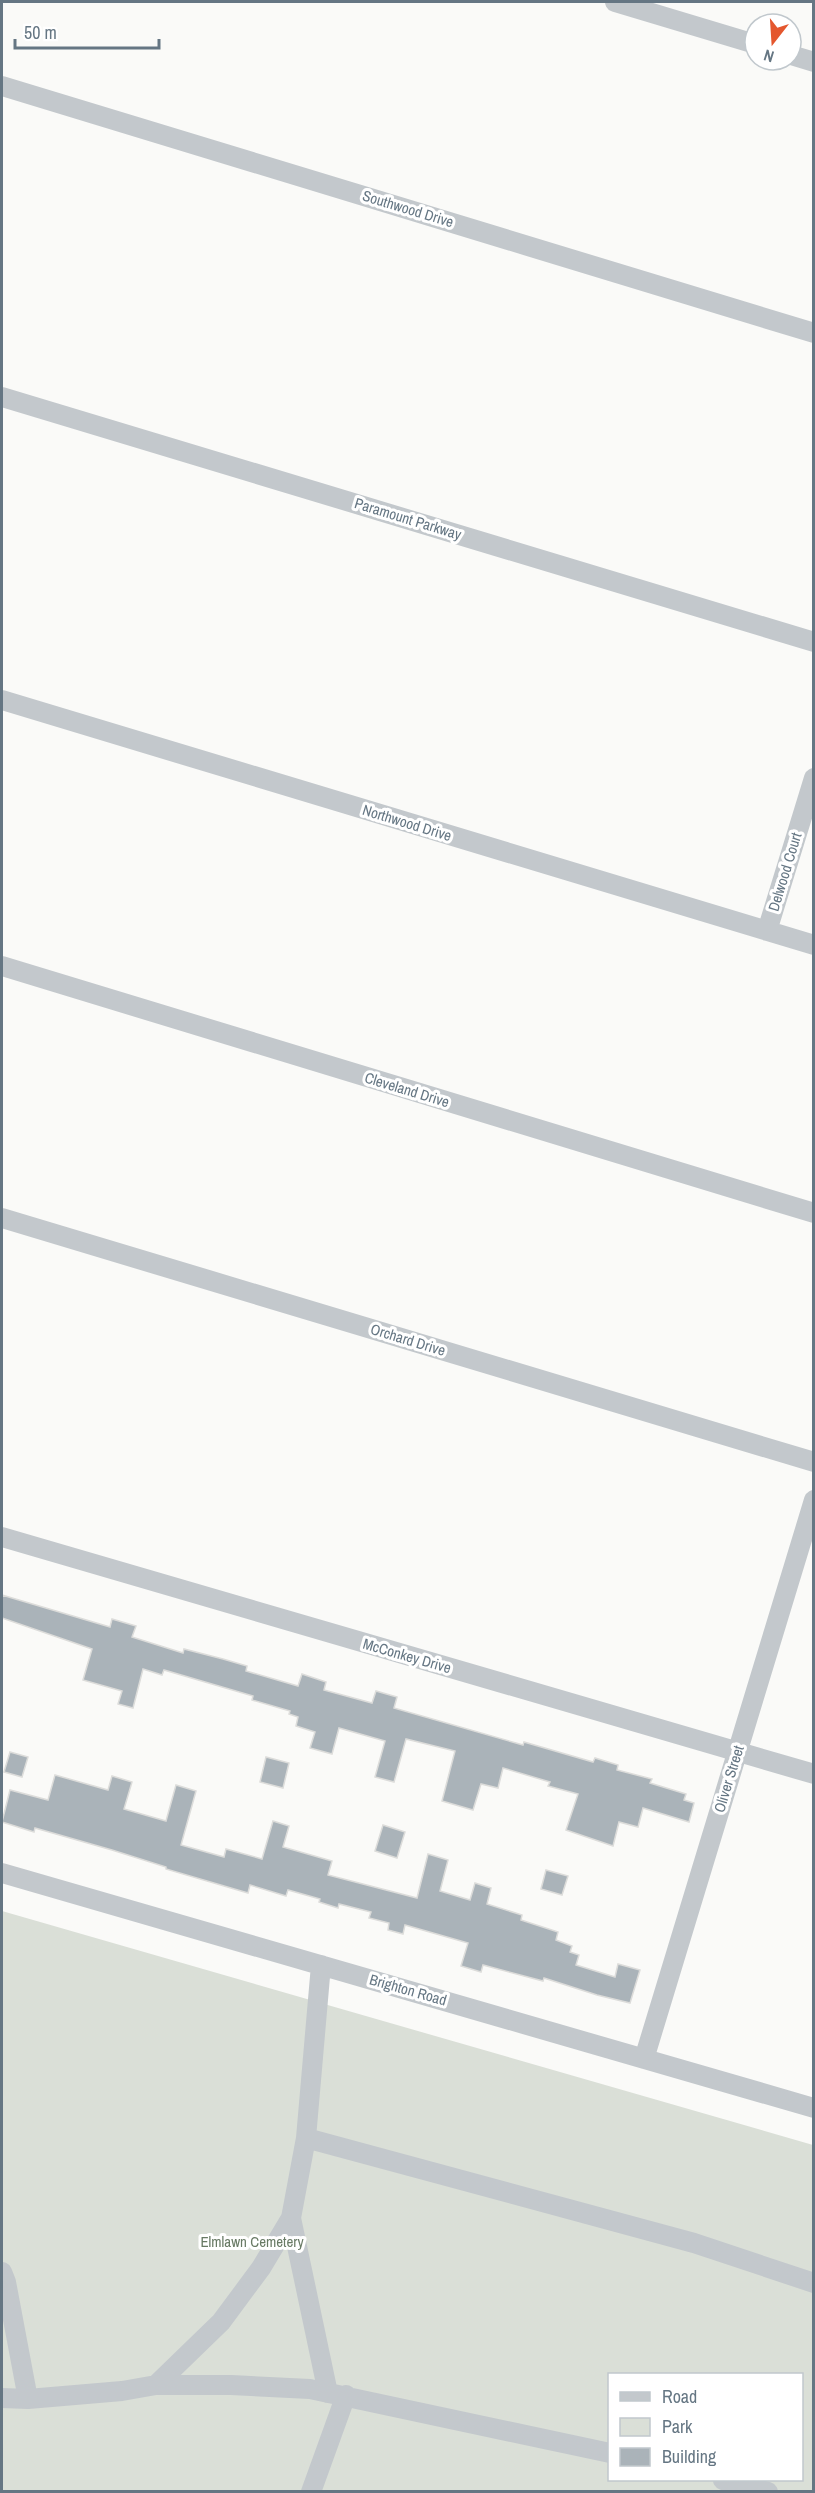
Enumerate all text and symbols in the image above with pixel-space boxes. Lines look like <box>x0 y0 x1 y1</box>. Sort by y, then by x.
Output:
scale bar <box>15 12 159 50</box>
north arrow <box>743 12 803 72</box>
text: 50 m <box>24 20 57 45</box>
text: N <box>761 44 776 68</box>
street label: Southwood Drive <box>360 185 456 232</box>
street label: Paramount Parkway <box>352 492 465 545</box>
street label: Northwood Drive <box>360 799 454 846</box>
street label: Delwood Court <box>763 829 807 914</box>
street label: Cleveland Drive <box>362 1067 452 1112</box>
street label: Orchard Drive <box>368 1318 448 1361</box>
street label: McConkey Drive <box>361 1633 454 1678</box>
street label: Oliver Street <box>708 1742 749 1815</box>
street label: Brighton Road <box>367 1968 449 2011</box>
park label: Elmlawn Cemetery <box>200 2231 304 2252</box>
legend <box>608 2373 803 2481</box>
text: Road <box>662 2384 697 2409</box>
text: Park <box>662 2414 693 2439</box>
text: Building <box>662 2444 717 2469</box>

